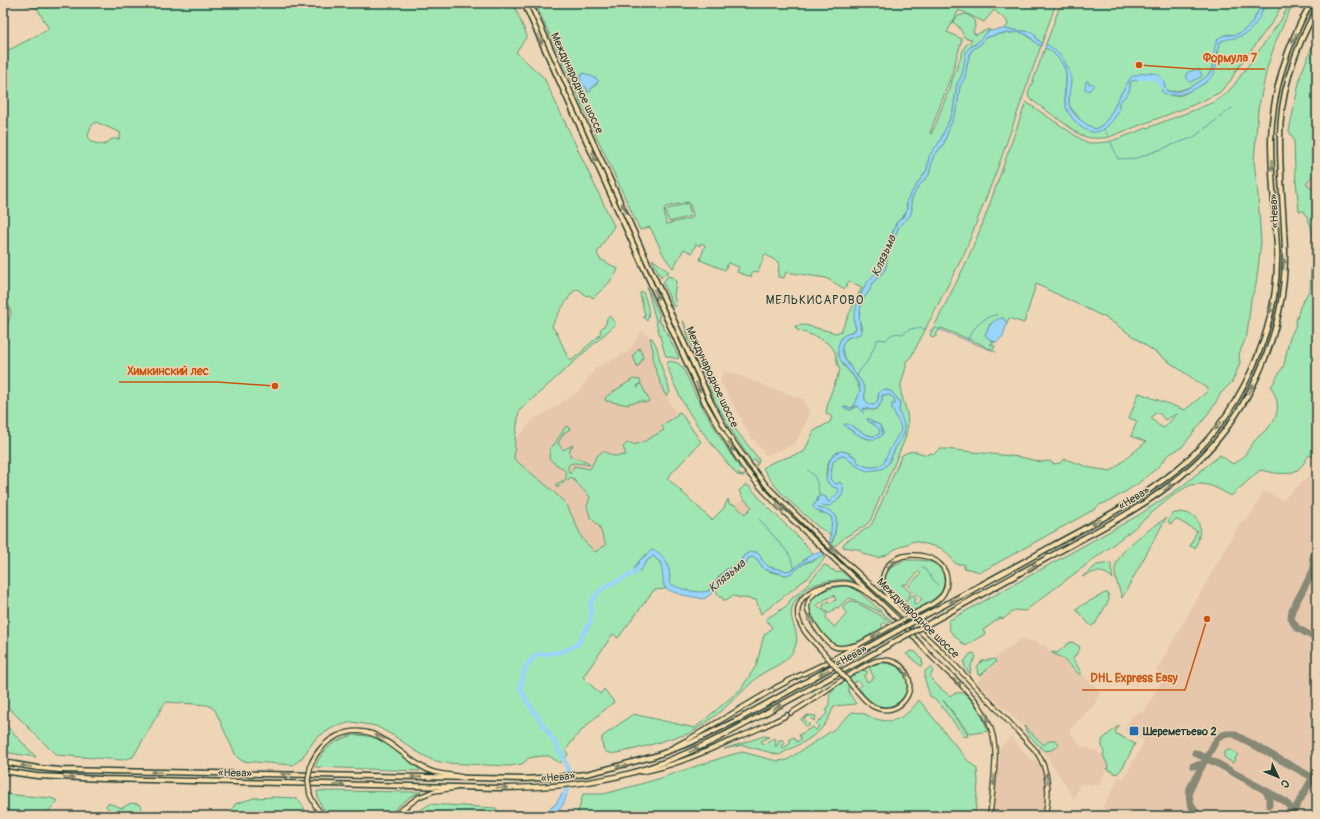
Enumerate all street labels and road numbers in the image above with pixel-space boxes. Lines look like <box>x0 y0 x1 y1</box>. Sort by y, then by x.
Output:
street label: Международное шоссе <box>548 31 606 136</box>
street label: «Нева» <box>1267 193 1281 228</box>
street label: Международное шоссе <box>683 325 741 430</box>
street label: «Нева» <box>1116 483 1152 513</box>
street label: Международное шоссе <box>874 575 962 661</box>
street label: «Нева» <box>833 642 869 670</box>
street label: «Нева» <box>218 766 253 780</box>
street label: «Нева» <box>541 769 576 785</box>

